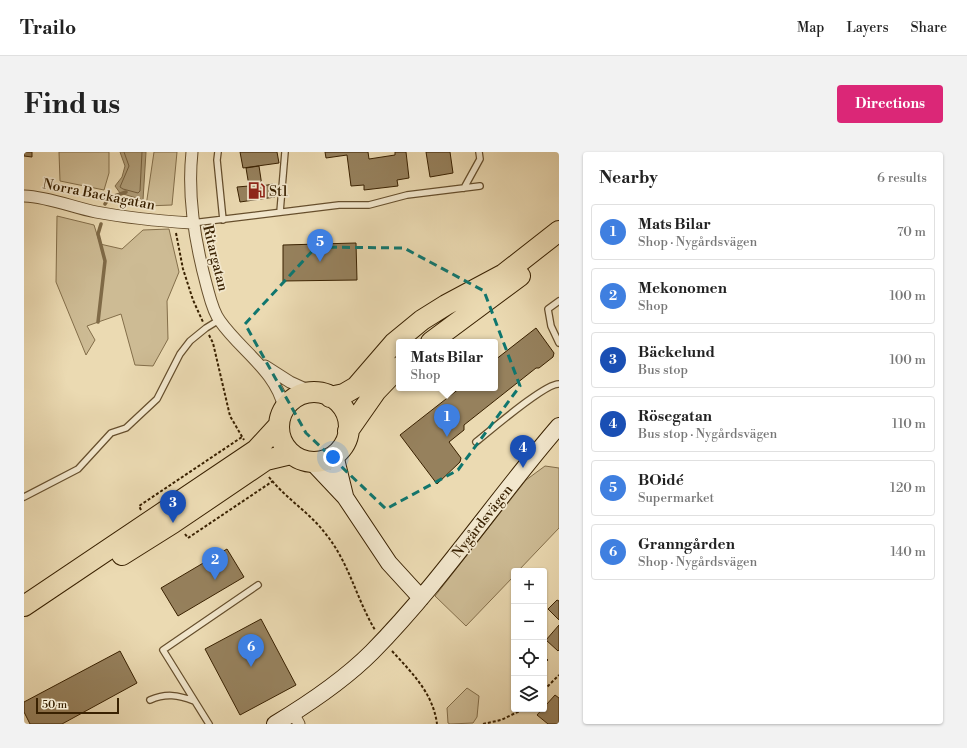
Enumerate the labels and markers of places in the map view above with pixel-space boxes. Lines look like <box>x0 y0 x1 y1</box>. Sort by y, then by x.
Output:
fuel station icon: St1 <box>246 181 266 201</box>
place label: St1 <box>269 183 288 201</box>
pin: 5 <box>307 229 333 262</box>
pin: 1 <box>434 404 460 437</box>
pin: 4 <box>510 435 536 468</box>
pin: 3 <box>160 490 186 523</box>
pin: 2 <box>202 547 228 580</box>
pin: 6 <box>238 634 264 667</box>

